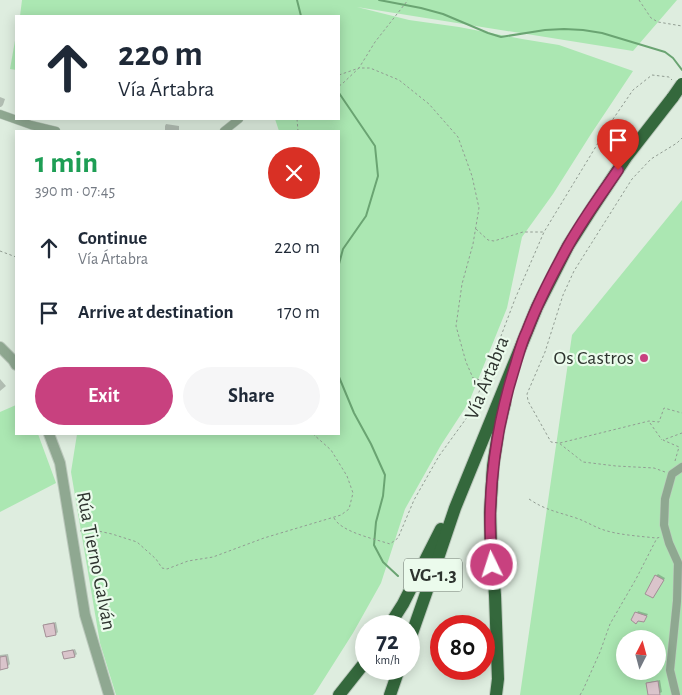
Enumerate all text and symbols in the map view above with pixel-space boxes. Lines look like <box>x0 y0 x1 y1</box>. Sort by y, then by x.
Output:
icon: ahead <box>35 35 100 100</box>
text: 220 m <box>118 37 203 72</box>
text: Vía Ártabra <box>118 78 214 100</box>
pin <box>597 119 639 170</box>
icon: arrive <box>604 126 632 154</box>
button: close <box>268 147 320 199</box>
text: 1 min <box>35 148 98 178</box>
text: 390 m · 07:45 <box>35 183 115 199</box>
text: Continue <box>78 229 147 248</box>
icon: ahead <box>35 234 63 262</box>
text: 220 m <box>274 238 320 257</box>
text: Vía Ártabra <box>78 251 148 267</box>
icon: arrive <box>35 299 63 327</box>
text: Arrive at destination <box>78 303 234 322</box>
text: 170 m <box>277 303 320 322</box>
street label: Vía Ártabra <box>460 333 513 422</box>
place label: Os Castros <box>554 348 634 368</box>
marker: Os Castros <box>638 352 650 364</box>
button: Exit <box>35 367 173 425</box>
button: Share <box>183 367 320 425</box>
street label: Rúa Tierno Galván <box>73 490 119 632</box>
position arrow <box>465 538 517 590</box>
road number: VG-1.3 <box>404 558 462 592</box>
speed limit sign: 80 <box>430 615 495 680</box>
text: 72 <box>376 629 399 654</box>
north arrow <box>616 630 666 680</box>
map controls <box>616 630 666 680</box>
text: km/h <box>375 654 400 666</box>

